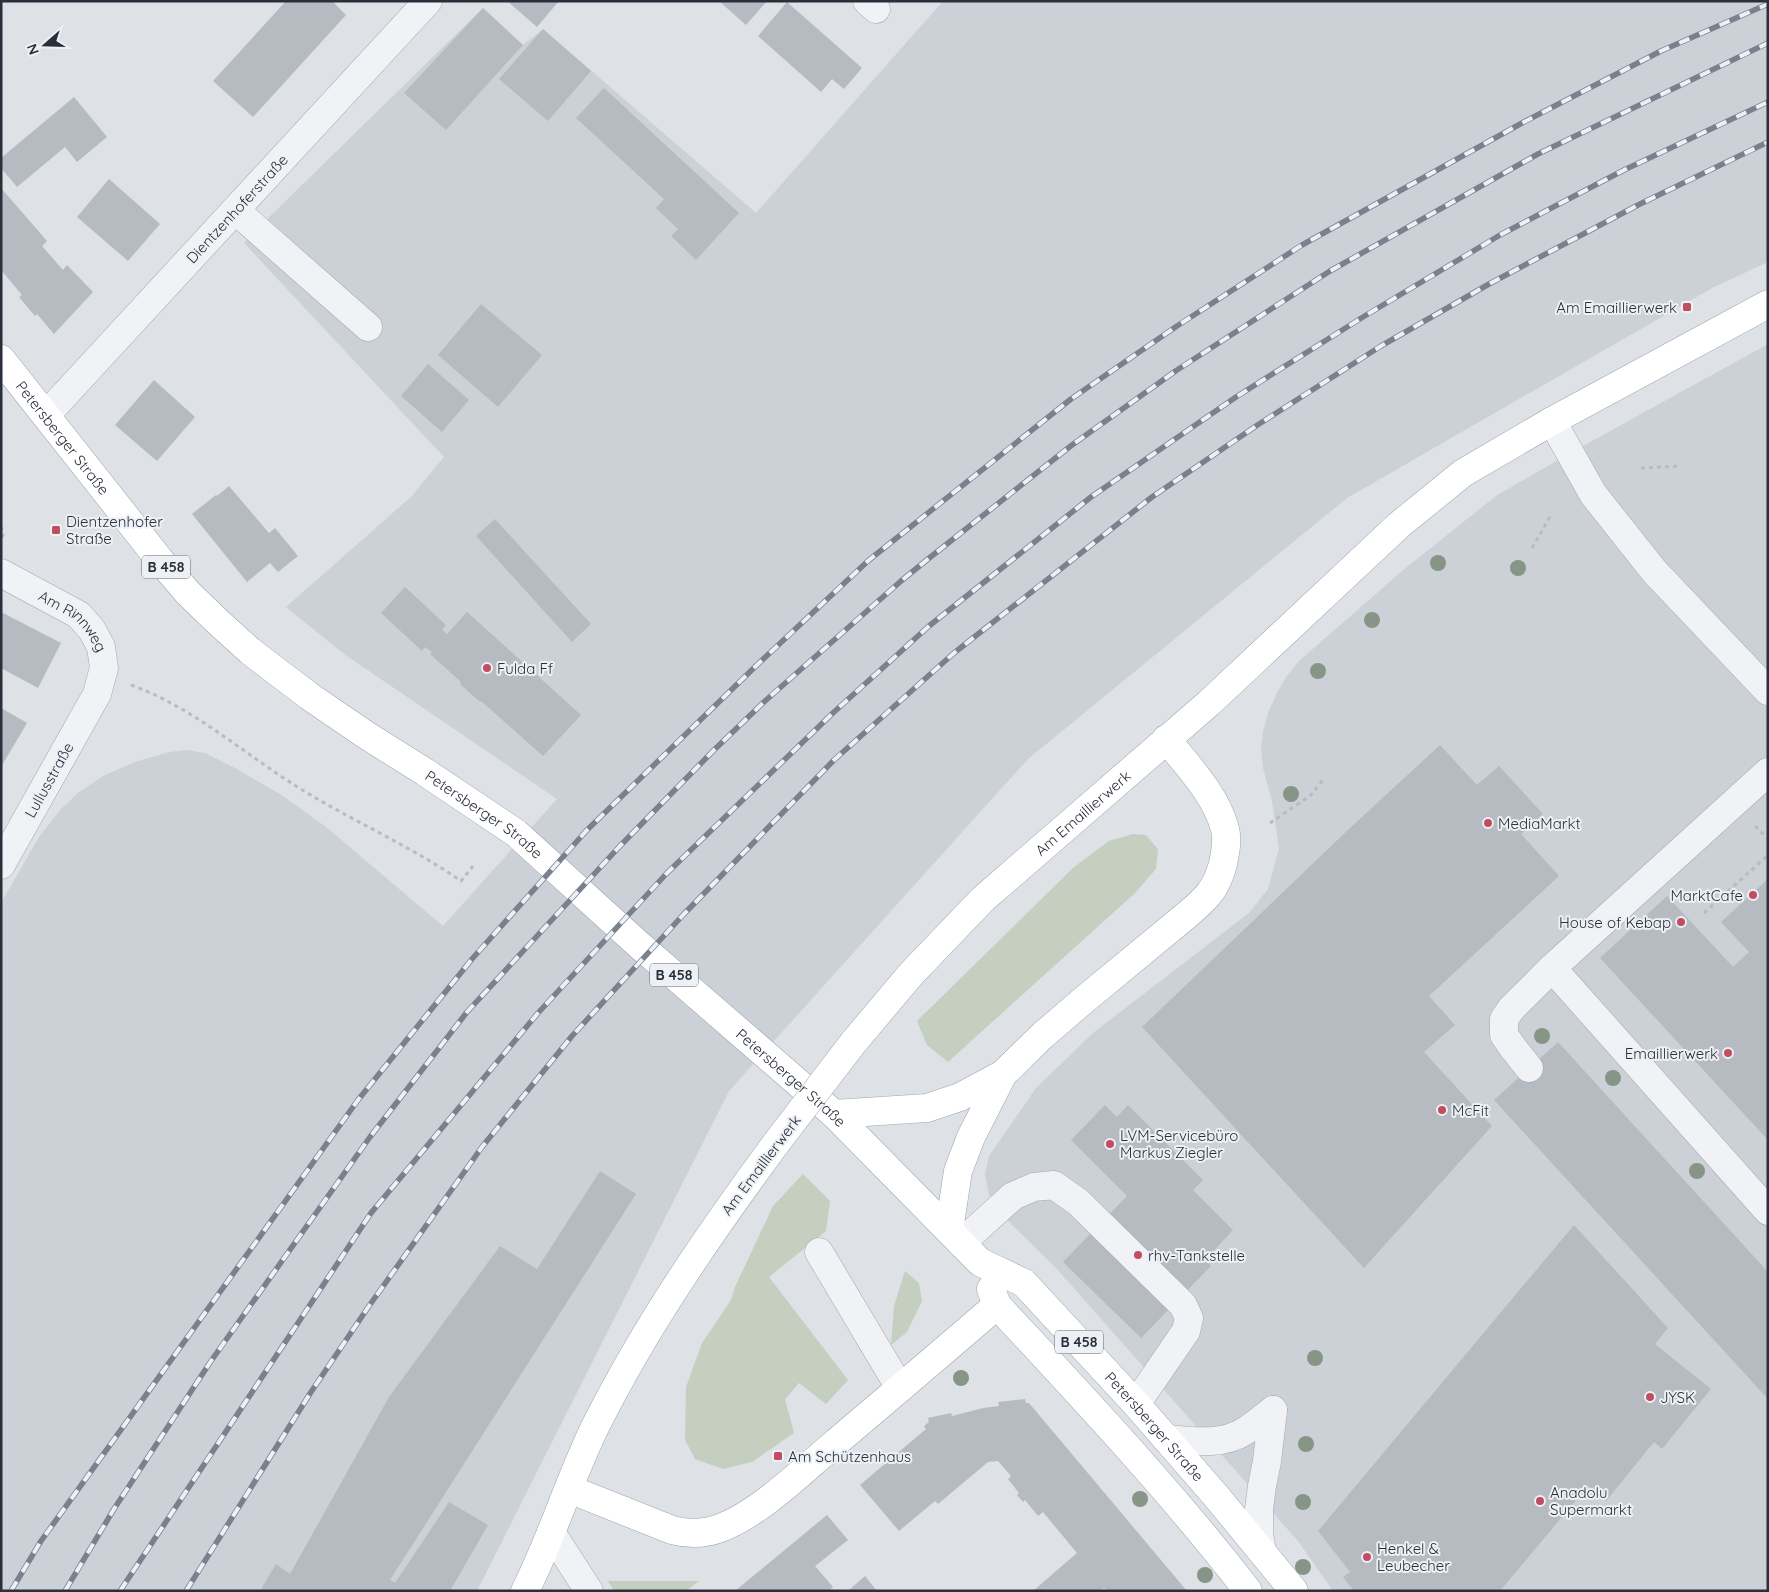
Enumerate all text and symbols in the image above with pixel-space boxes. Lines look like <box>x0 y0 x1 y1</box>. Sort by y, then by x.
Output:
north arrow <box>20 20 70 70</box>
text: N <box>23 42 43 57</box>
street label: Dientzenhoferstraße <box>182 150 292 267</box>
place label: Am Emaillierwerk <box>1556 298 1677 317</box>
marker: Am Emaillierwerk <box>1681 301 1693 313</box>
street label: Petersberger Straße <box>12 377 114 498</box>
place label: Dientzenhofer Straße <box>66 512 163 548</box>
marker: Dientzenhofer Straße <box>50 524 62 536</box>
road number: B 458 <box>142 556 190 578</box>
street label: Am Rinnweg <box>36 586 111 655</box>
place label: Fulda Ff <box>497 659 554 678</box>
marker: Fulda Ff <box>481 662 493 674</box>
street label: Lullusstraße <box>21 739 77 821</box>
street label: Petersberger Straße <box>422 766 547 862</box>
street label: Am Emaillierwerk <box>1031 766 1134 859</box>
place label: MediaMarkt <box>1498 814 1581 833</box>
marker: MediaMarkt <box>1482 817 1494 829</box>
place label: MarktCafe <box>1670 886 1743 905</box>
marker: MarktCafe <box>1747 889 1759 901</box>
place label: House of Kebap <box>1559 913 1671 932</box>
marker: House of Kebap <box>1675 916 1687 928</box>
road number: B 458 <box>650 964 698 986</box>
street label: Petersberger Straße <box>732 1024 850 1130</box>
place label: Emaillierwerk <box>1625 1044 1718 1063</box>
marker: Emaillierwerk <box>1722 1047 1734 1059</box>
place label: McFit <box>1452 1101 1489 1120</box>
marker: McFit <box>1436 1104 1448 1116</box>
street label: Am Emaillierwerk <box>717 1111 805 1219</box>
place label: LVM-Servicebüro Markus Ziegler <box>1120 1126 1238 1162</box>
marker: LVM-Servicebüro Markus Ziegler <box>1104 1138 1116 1150</box>
place label: rhv-Tankstelle <box>1148 1246 1245 1265</box>
marker: rhv-Tankstelle <box>1132 1249 1144 1261</box>
road number: B 458 <box>1055 1330 1103 1354</box>
street label: Petersberger Straße <box>1101 1368 1208 1485</box>
place label: JYSK <box>1660 1388 1695 1407</box>
marker: JYSK <box>1644 1391 1656 1403</box>
place label: Am Schützenhaus <box>788 1447 911 1466</box>
marker: Am Schützenhaus <box>772 1450 784 1462</box>
place label: Anadolu Supermarkt <box>1550 1483 1632 1519</box>
marker: Anadolu Supermarkt <box>1534 1495 1546 1507</box>
place label: Henkel & Leubecher <box>1377 1539 1450 1575</box>
marker: Henkel & Leubecher <box>1361 1551 1373 1563</box>

